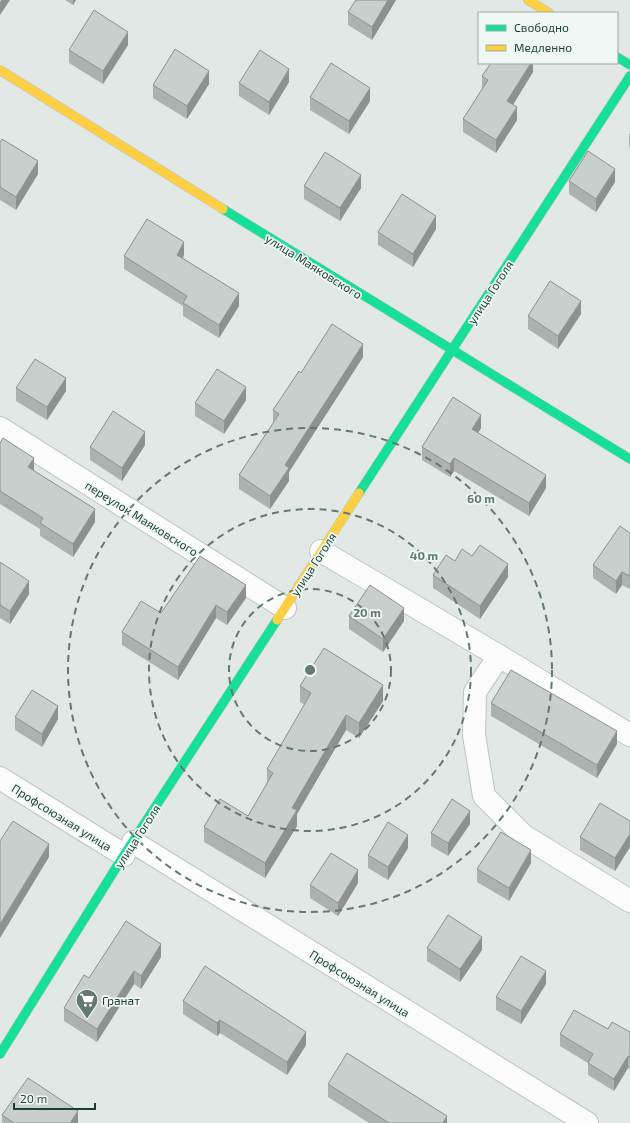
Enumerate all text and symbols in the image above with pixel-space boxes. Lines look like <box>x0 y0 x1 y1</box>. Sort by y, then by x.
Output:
legend <box>478 12 618 64</box>
text: Свободно <box>514 20 569 34</box>
text: Медленно <box>514 40 572 54</box>
street label: улица Маяковского <box>263 231 365 302</box>
street label: улица Гоголя <box>464 258 517 327</box>
street label: переулок Маяковского <box>82 477 201 559</box>
text: 60 m <box>467 491 495 505</box>
street label: улица Гоголя <box>287 530 340 599</box>
text: 40 m <box>410 548 438 562</box>
text: 20 m <box>353 605 381 619</box>
centre of rings <box>303 663 317 677</box>
street label: Профсоюзная улица <box>9 781 114 854</box>
street label: улица Гоголя <box>111 802 164 871</box>
street label: Профсоюзная улица <box>307 947 412 1020</box>
supermarket icon: Гранат <box>74 987 100 1020</box>
place label: Гранат <box>102 993 140 1007</box>
scale bar <box>14 1085 95 1111</box>
text: 20 m <box>20 1091 47 1105</box>

